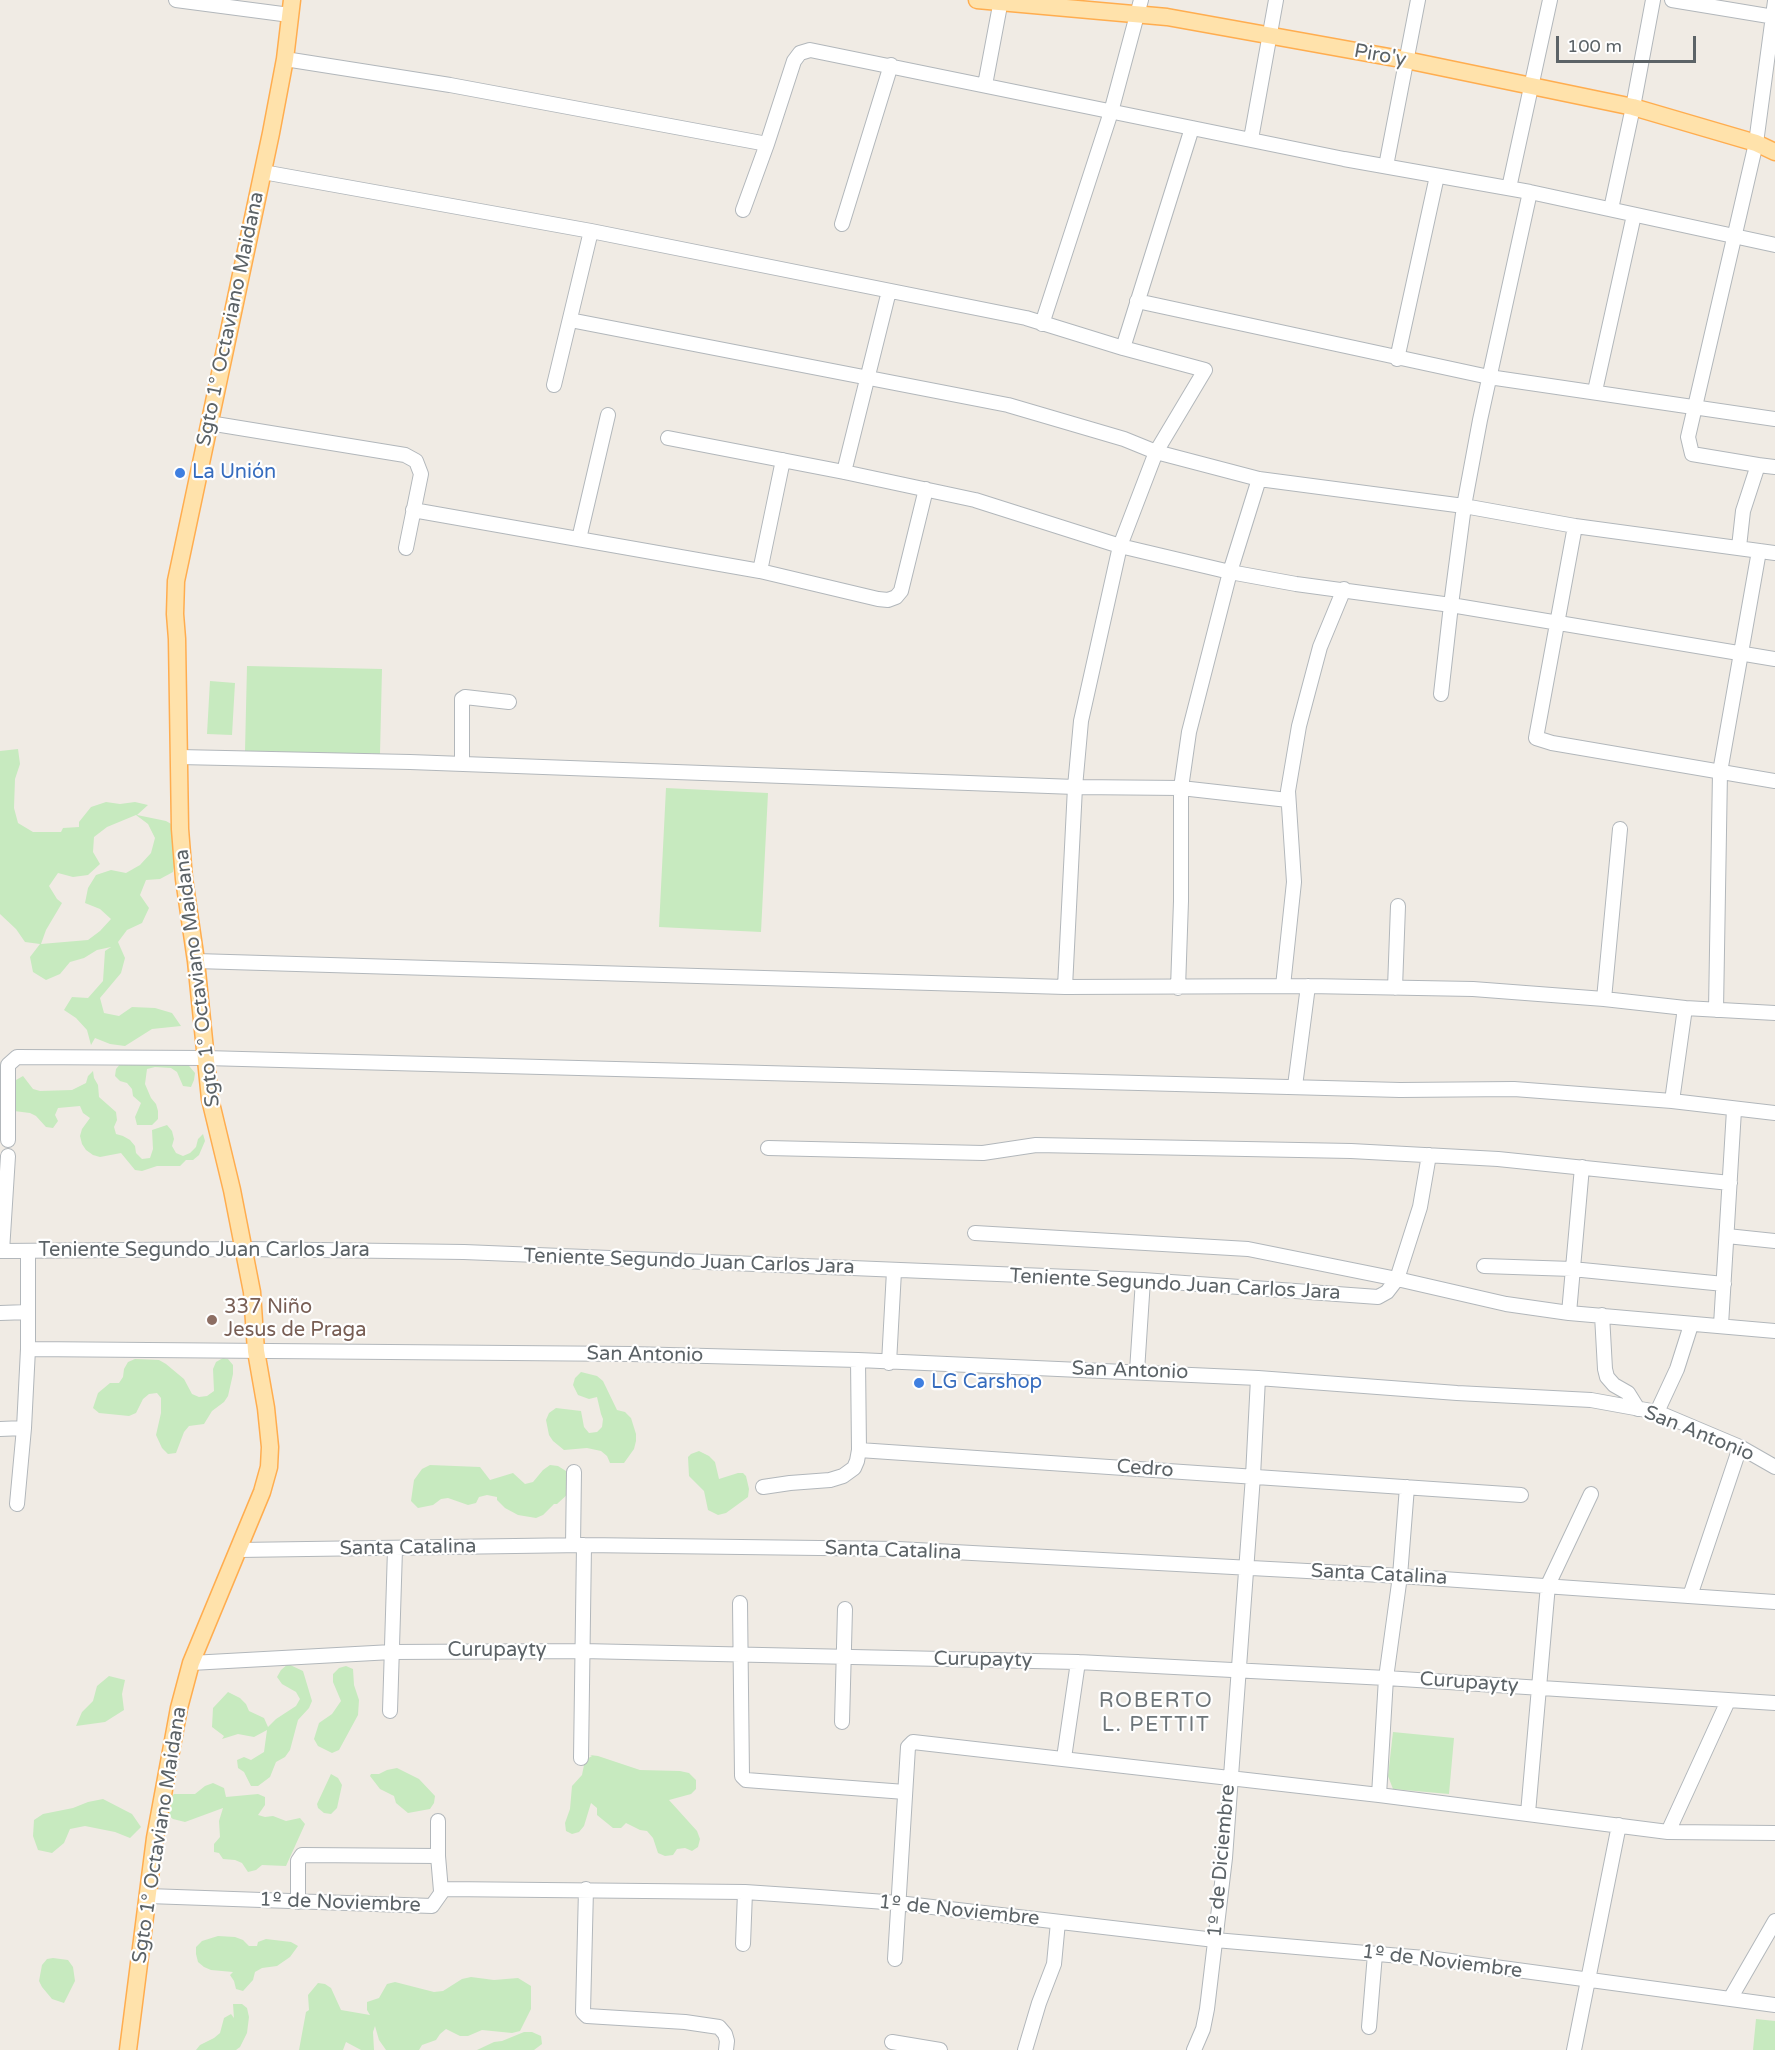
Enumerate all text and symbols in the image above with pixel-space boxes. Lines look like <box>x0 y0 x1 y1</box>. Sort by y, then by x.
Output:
scale bar <box>1559 24 1698 62</box>
text: 100 m <box>1567 35 1622 57</box>
street label: Piro'y <box>1352 40 1408 72</box>
street label: Sgto 1° Octaviano Maidana <box>192 190 270 448</box>
place label: La Unión <box>192 461 276 485</box>
marker: La Unión <box>173 466 187 480</box>
street label: Sgto 1° Octaviano Maidana <box>170 848 226 1108</box>
street label: Teniente Segundo Juan Carlos Jara <box>38 1239 370 1263</box>
street label: Teniente Segundo Juan Carlos Jara <box>523 1244 855 1280</box>
street label: Teniente Segundo Juan Carlos Jara <box>1009 1264 1341 1306</box>
place label: 337 Niño Jesus de Praga <box>224 1296 366 1343</box>
marker: 337 Niño Jesus de Praga <box>205 1313 219 1327</box>
street label: San Antonio <box>586 1342 704 1368</box>
street label: San Antonio <box>1071 1357 1189 1385</box>
place label: LG Carshop <box>931 1371 1042 1395</box>
marker: LG Carshop <box>912 1376 926 1390</box>
street label: San Antonio <box>1640 1401 1758 1467</box>
street label: Cedro <box>1116 1455 1174 1483</box>
street label: Santa Catalina <box>339 1535 477 1561</box>
street label: Santa Catalina <box>824 1537 962 1565</box>
street label: Santa Catalina <box>1310 1559 1448 1591</box>
street label: Curupayty <box>448 1639 546 1663</box>
street label: Curupayty <box>933 1647 1033 1673</box>
street label: Curupayty <box>1419 1668 1519 1698</box>
district label: ROBERTO L. PETTIT <box>1099 1688 1213 1738</box>
street label: Sgto 1° Octaviano Maidana <box>128 1705 192 1965</box>
street label: 1º de Diciembre <box>1203 1783 1241 1939</box>
street label: 1º de Noviembre <box>259 1888 421 1918</box>
street label: 1º de Noviembre <box>877 1891 1041 1931</box>
street label: 1º de Noviembre <box>1360 1940 1524 1984</box>

